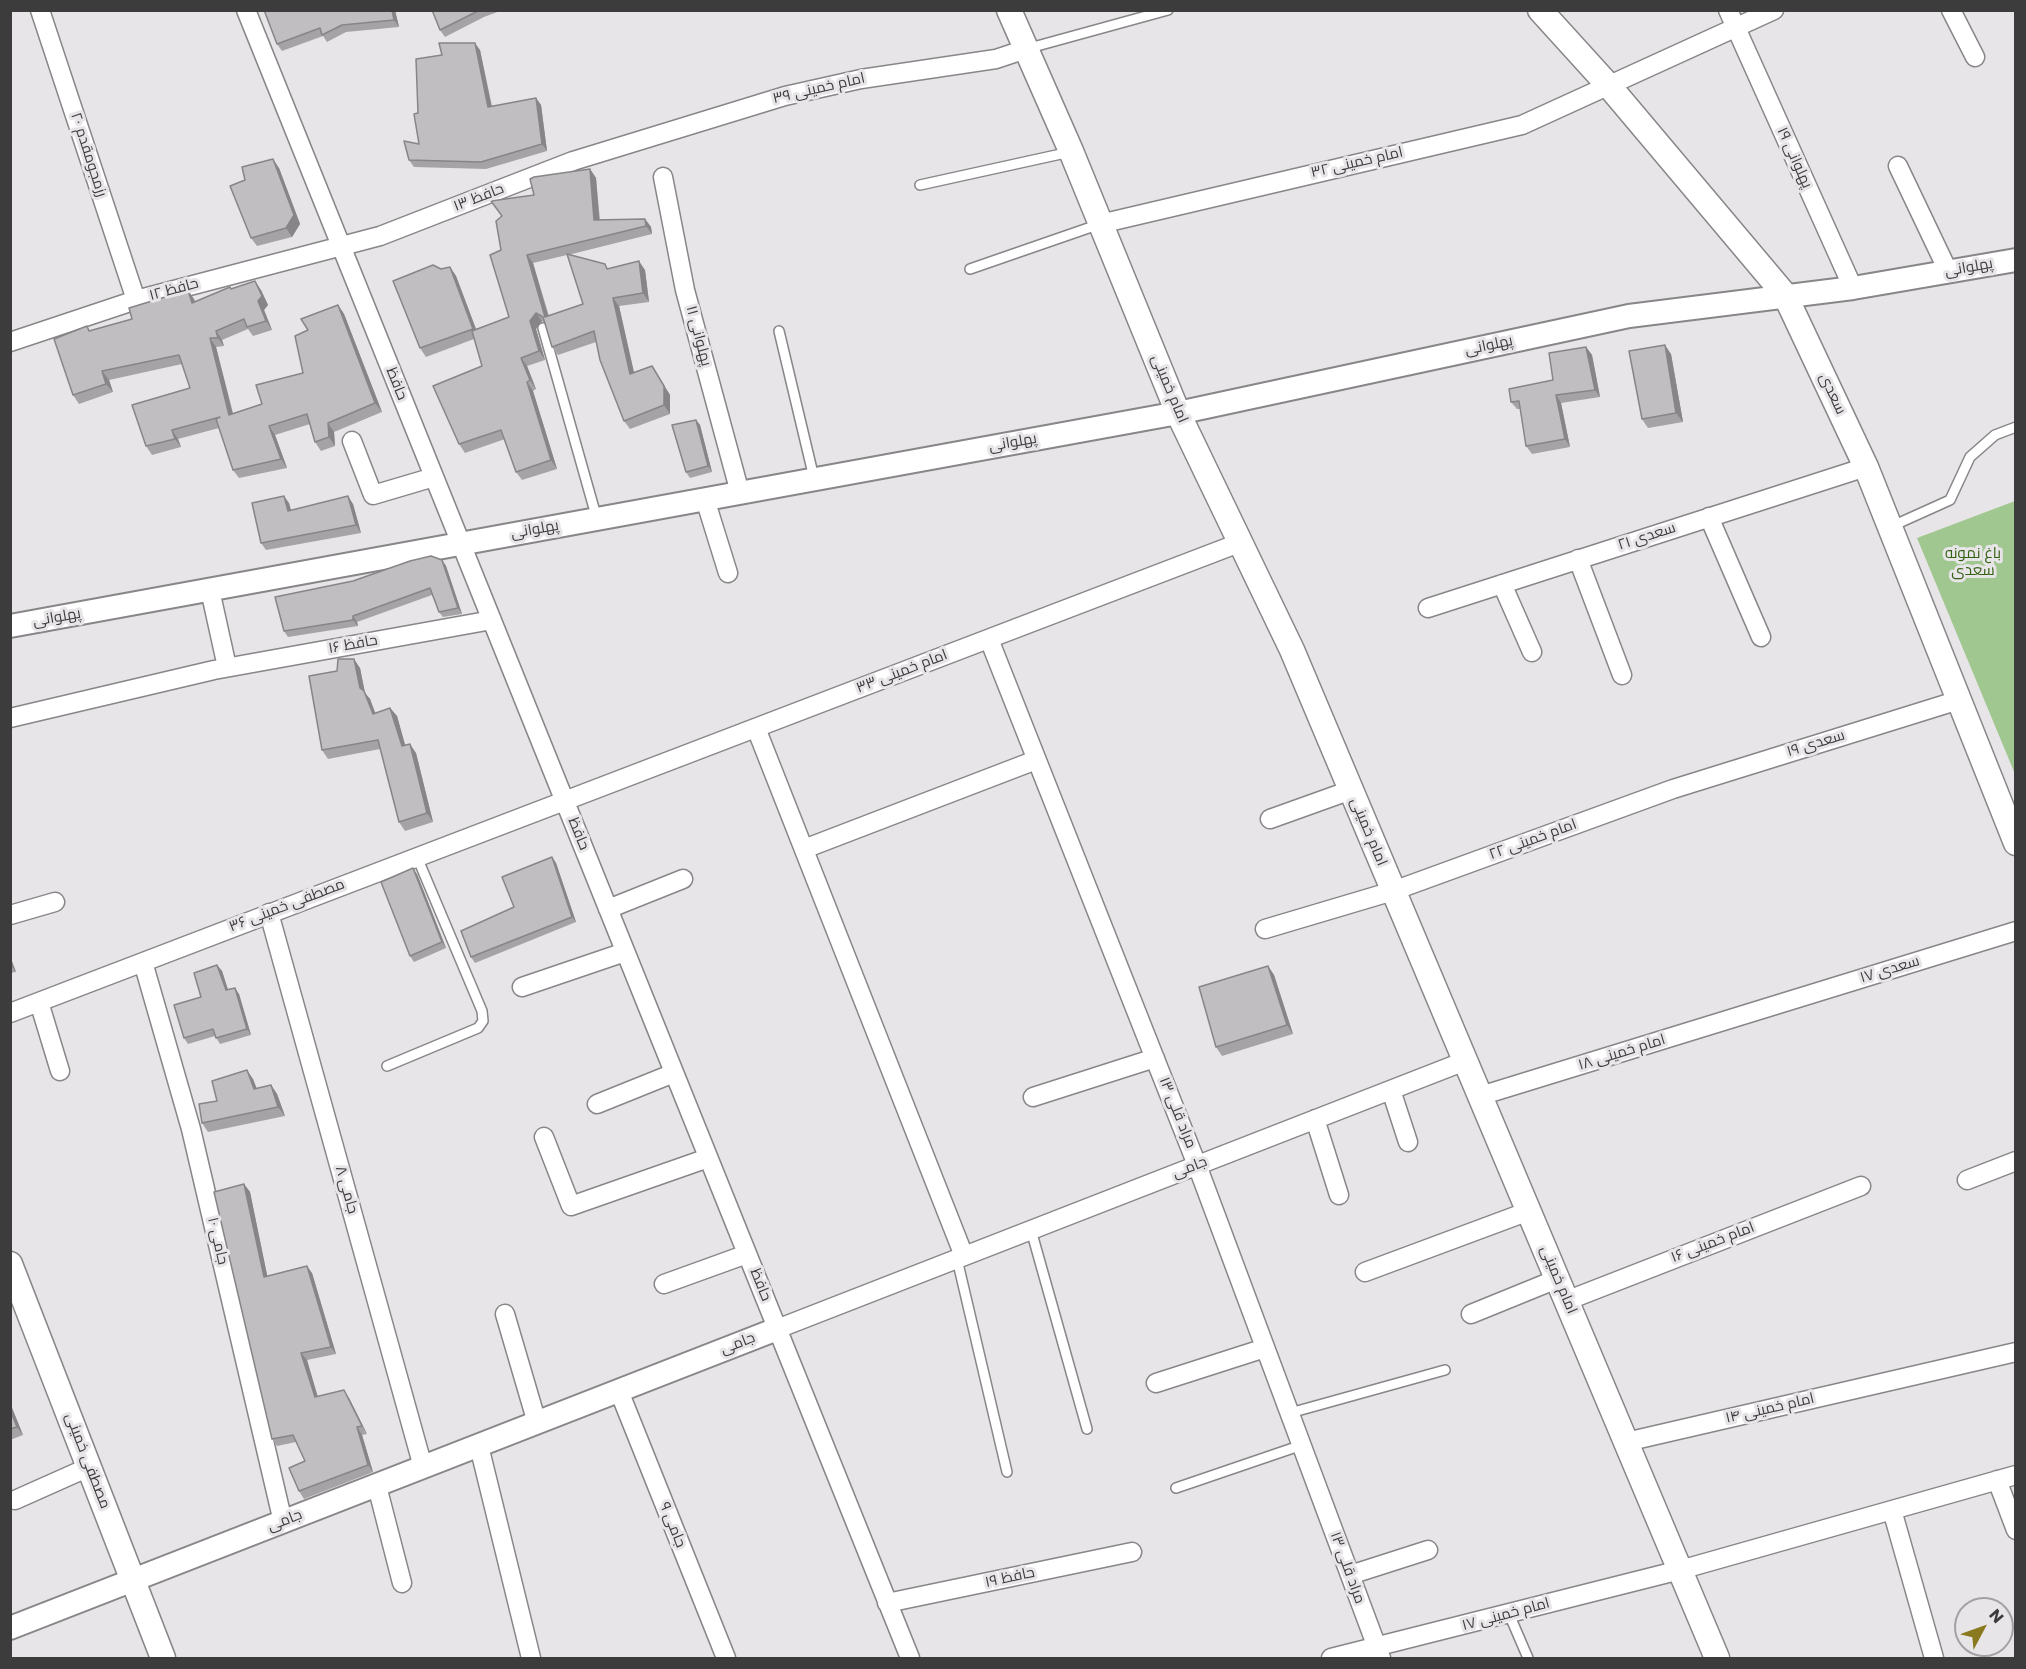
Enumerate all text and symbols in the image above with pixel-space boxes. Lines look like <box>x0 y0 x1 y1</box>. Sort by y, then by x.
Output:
street label: امام خمینی ۳۹ <box>771 70 867 108</box>
street label: رزمجومقدم ۲۰ <box>66 111 110 199</box>
street label: پهلوانی ۱۹ <box>1773 125 1815 191</box>
street label: امام خمینی ۳۲ <box>1309 144 1405 182</box>
street label: حافظ ۱۳ <box>451 180 507 216</box>
street label: پهلوانی <box>1944 255 1994 281</box>
street label: حافظ ۱۲ <box>147 275 201 305</box>
street label: پهلوانی ۱۱ <box>681 304 715 368</box>
street label: پهلوانی <box>1463 332 1515 360</box>
street label: امام خمینی <box>1147 352 1191 426</box>
street label: حافظ <box>381 365 411 403</box>
street label: سعدی <box>1815 371 1849 417</box>
street label: پهلوانی <box>988 430 1038 456</box>
street label: پهلوانی <box>510 517 560 543</box>
street label: سعدی ۲۱ <box>1616 519 1678 555</box>
park label: باغ نمونه سعدی <box>1945 545 2001 580</box>
street label: پهلوانی <box>32 605 82 631</box>
street label: حافظ ۱۶ <box>327 632 379 658</box>
street label: امام خمینی ۳۳ <box>854 646 950 698</box>
street label: سعدی ۱۹ <box>1785 727 1847 761</box>
street label: امام خمینی <box>1346 795 1390 869</box>
street label: حافظ <box>563 815 593 853</box>
street label: امام خمینی ۲۲ <box>1487 816 1579 864</box>
street label: مصطفی خمینی ۳۶ <box>227 876 347 936</box>
street label: سعدی ۱۷ <box>1858 952 1922 988</box>
street label: امام خمینی ۱۸ <box>1576 1031 1668 1075</box>
street label: مراد قلی ۱۳ <box>1155 1075 1199 1151</box>
street label: جامی <box>1170 1153 1210 1183</box>
street label: جامی ۸ <box>331 1164 361 1216</box>
street label: جامی ۱۰ <box>203 1216 231 1266</box>
street label: امام خمینی ۱۶ <box>1669 1219 1757 1267</box>
street label: امام خمینی <box>1536 1243 1580 1317</box>
street label: حافظ <box>745 1266 775 1304</box>
street label: جامی <box>718 1329 758 1359</box>
street label: امام خمینی ۱۴ <box>1724 1390 1816 1428</box>
street label: مصطفی خمینی <box>60 1411 114 1511</box>
street label: جامی ۹ <box>655 1500 689 1550</box>
street label: جامی <box>265 1506 305 1536</box>
street label: مراد قلی ۱۳ <box>1326 1530 1368 1606</box>
street label: حافظ ۱۹ <box>984 1564 1036 1592</box>
street label: امام خمینی ۱۷ <box>1460 1595 1552 1635</box>
north arrow <box>1954 1597 2014 1657</box>
text: N <box>1984 1604 2009 1628</box>

